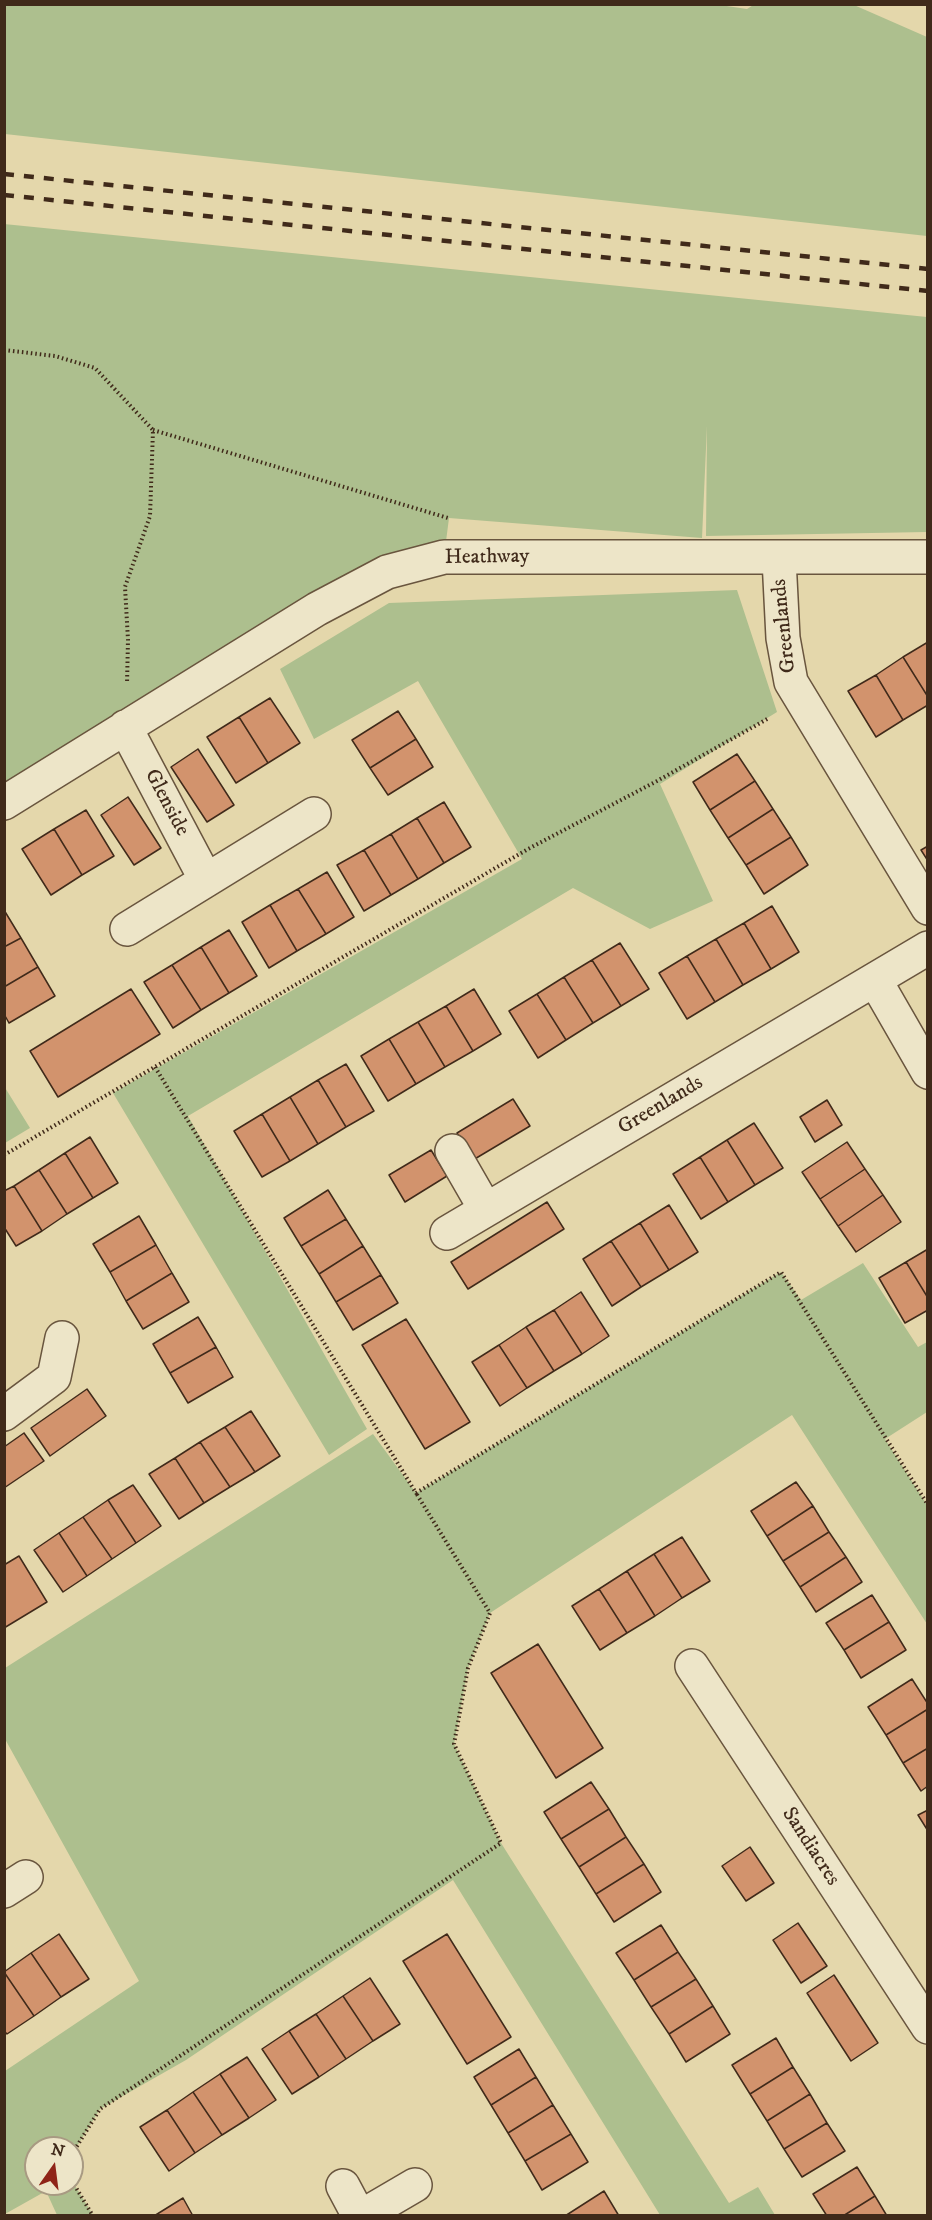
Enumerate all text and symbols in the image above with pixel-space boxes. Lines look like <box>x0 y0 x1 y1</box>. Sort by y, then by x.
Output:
street label: Heathway <box>444 545 530 571</box>
street label: Greenlands <box>768 578 802 674</box>
street label: Glenside <box>138 765 194 841</box>
street label: Greenlands <box>614 1071 708 1141</box>
street label: Sandiacres <box>775 1803 845 1891</box>
north arrow <box>24 2136 84 2196</box>
text: N <box>49 2139 67 2162</box>

